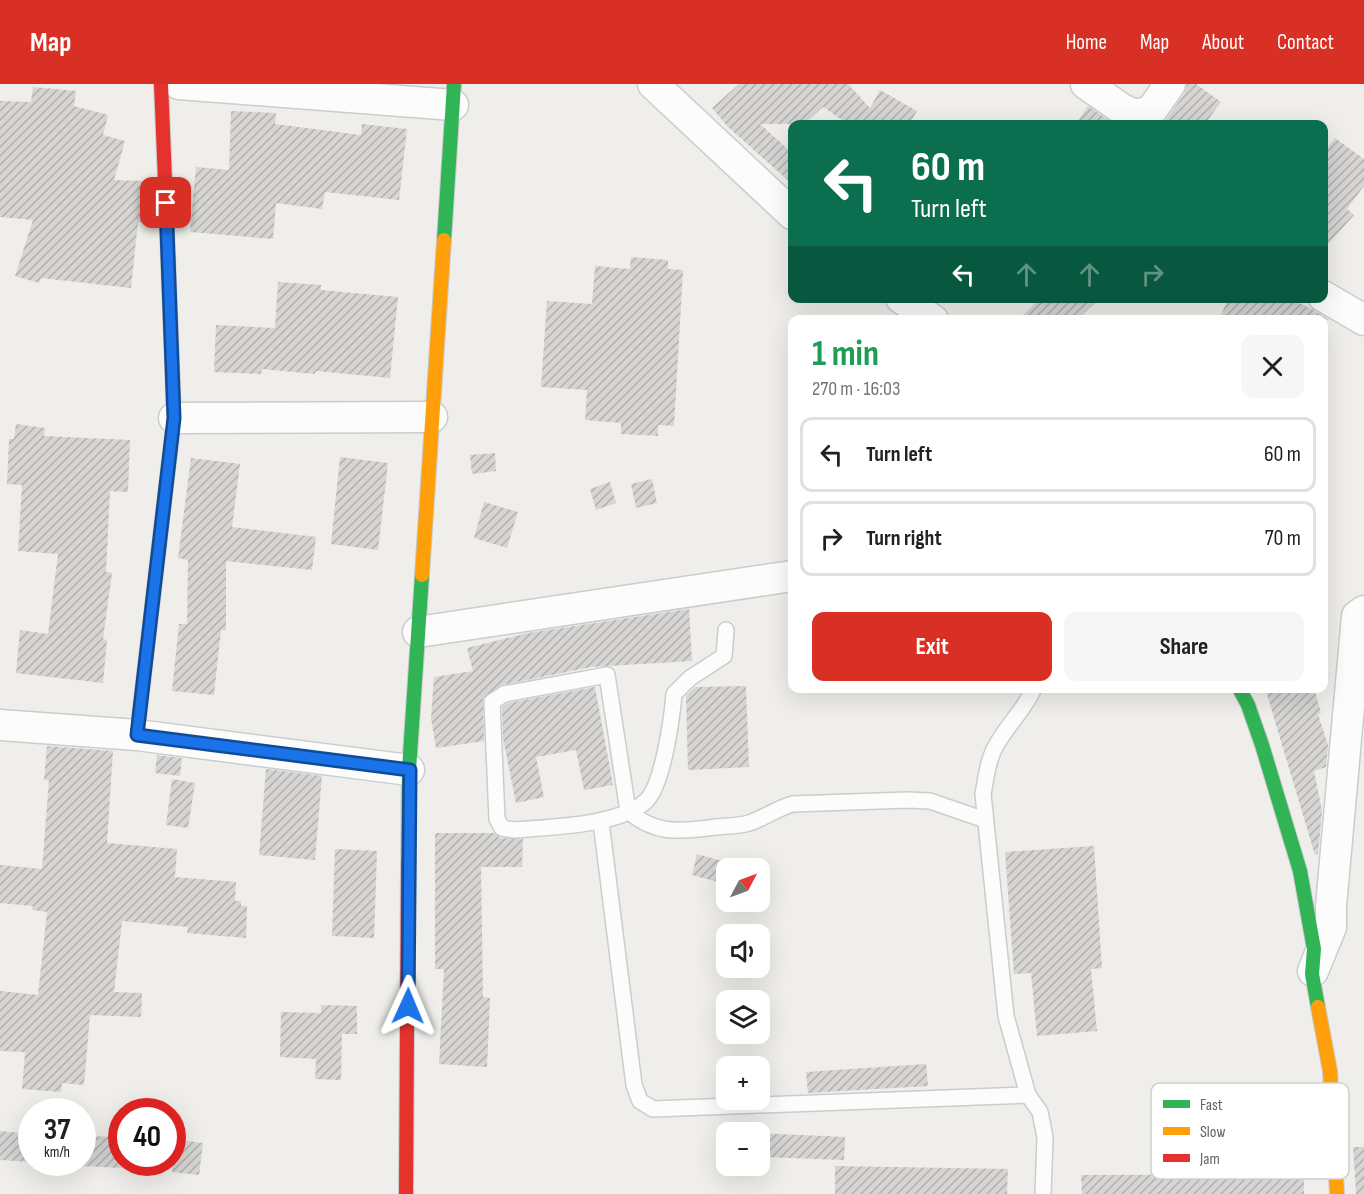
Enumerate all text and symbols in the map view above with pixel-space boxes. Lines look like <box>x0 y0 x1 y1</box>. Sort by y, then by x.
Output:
text: Map <box>30 26 71 59</box>
text: Home <box>1066 30 1107 55</box>
text: Map <box>1140 30 1169 55</box>
text: About <box>1202 30 1244 55</box>
text: Contact <box>1277 30 1334 55</box>
text: 60 m <box>911 142 985 193</box>
icon: left <box>812 144 890 222</box>
pin <box>140 177 191 228</box>
icon: arrive <box>149 186 182 219</box>
text: Turn left <box>911 193 987 225</box>
icon: left <box>947 258 980 291</box>
icon: ahead <box>1010 258 1043 291</box>
icon: ahead <box>1073 258 1106 291</box>
icon: right <box>1136 258 1169 291</box>
text: 1 min <box>812 333 879 376</box>
button: close <box>1241 335 1304 398</box>
text: 270 m · 16:03 <box>812 377 900 401</box>
icon: left <box>815 438 848 471</box>
text: Turn left <box>866 441 932 468</box>
text: 60 m <box>1264 441 1301 468</box>
icon: right <box>815 522 848 555</box>
text: Turn right <box>866 525 942 552</box>
text: 70 m <box>1265 525 1301 552</box>
button: Exit <box>812 612 1052 681</box>
button: Share <box>1064 612 1304 681</box>
north arrow <box>716 858 770 912</box>
map controls <box>716 858 770 1176</box>
button: sound <box>716 924 770 978</box>
position arrow <box>376 974 440 1038</box>
button: layers <box>716 990 770 1044</box>
button: + <box>716 1056 770 1110</box>
legend <box>1151 1083 1349 1179</box>
text: Fast <box>1200 1096 1223 1115</box>
speed limit sign: 40 <box>108 1098 186 1176</box>
text: 37 <box>44 1112 70 1148</box>
button: − <box>716 1122 770 1176</box>
text: Slow <box>1200 1123 1225 1142</box>
text: km/h <box>44 1143 70 1162</box>
text: Jam <box>1199 1150 1220 1169</box>

